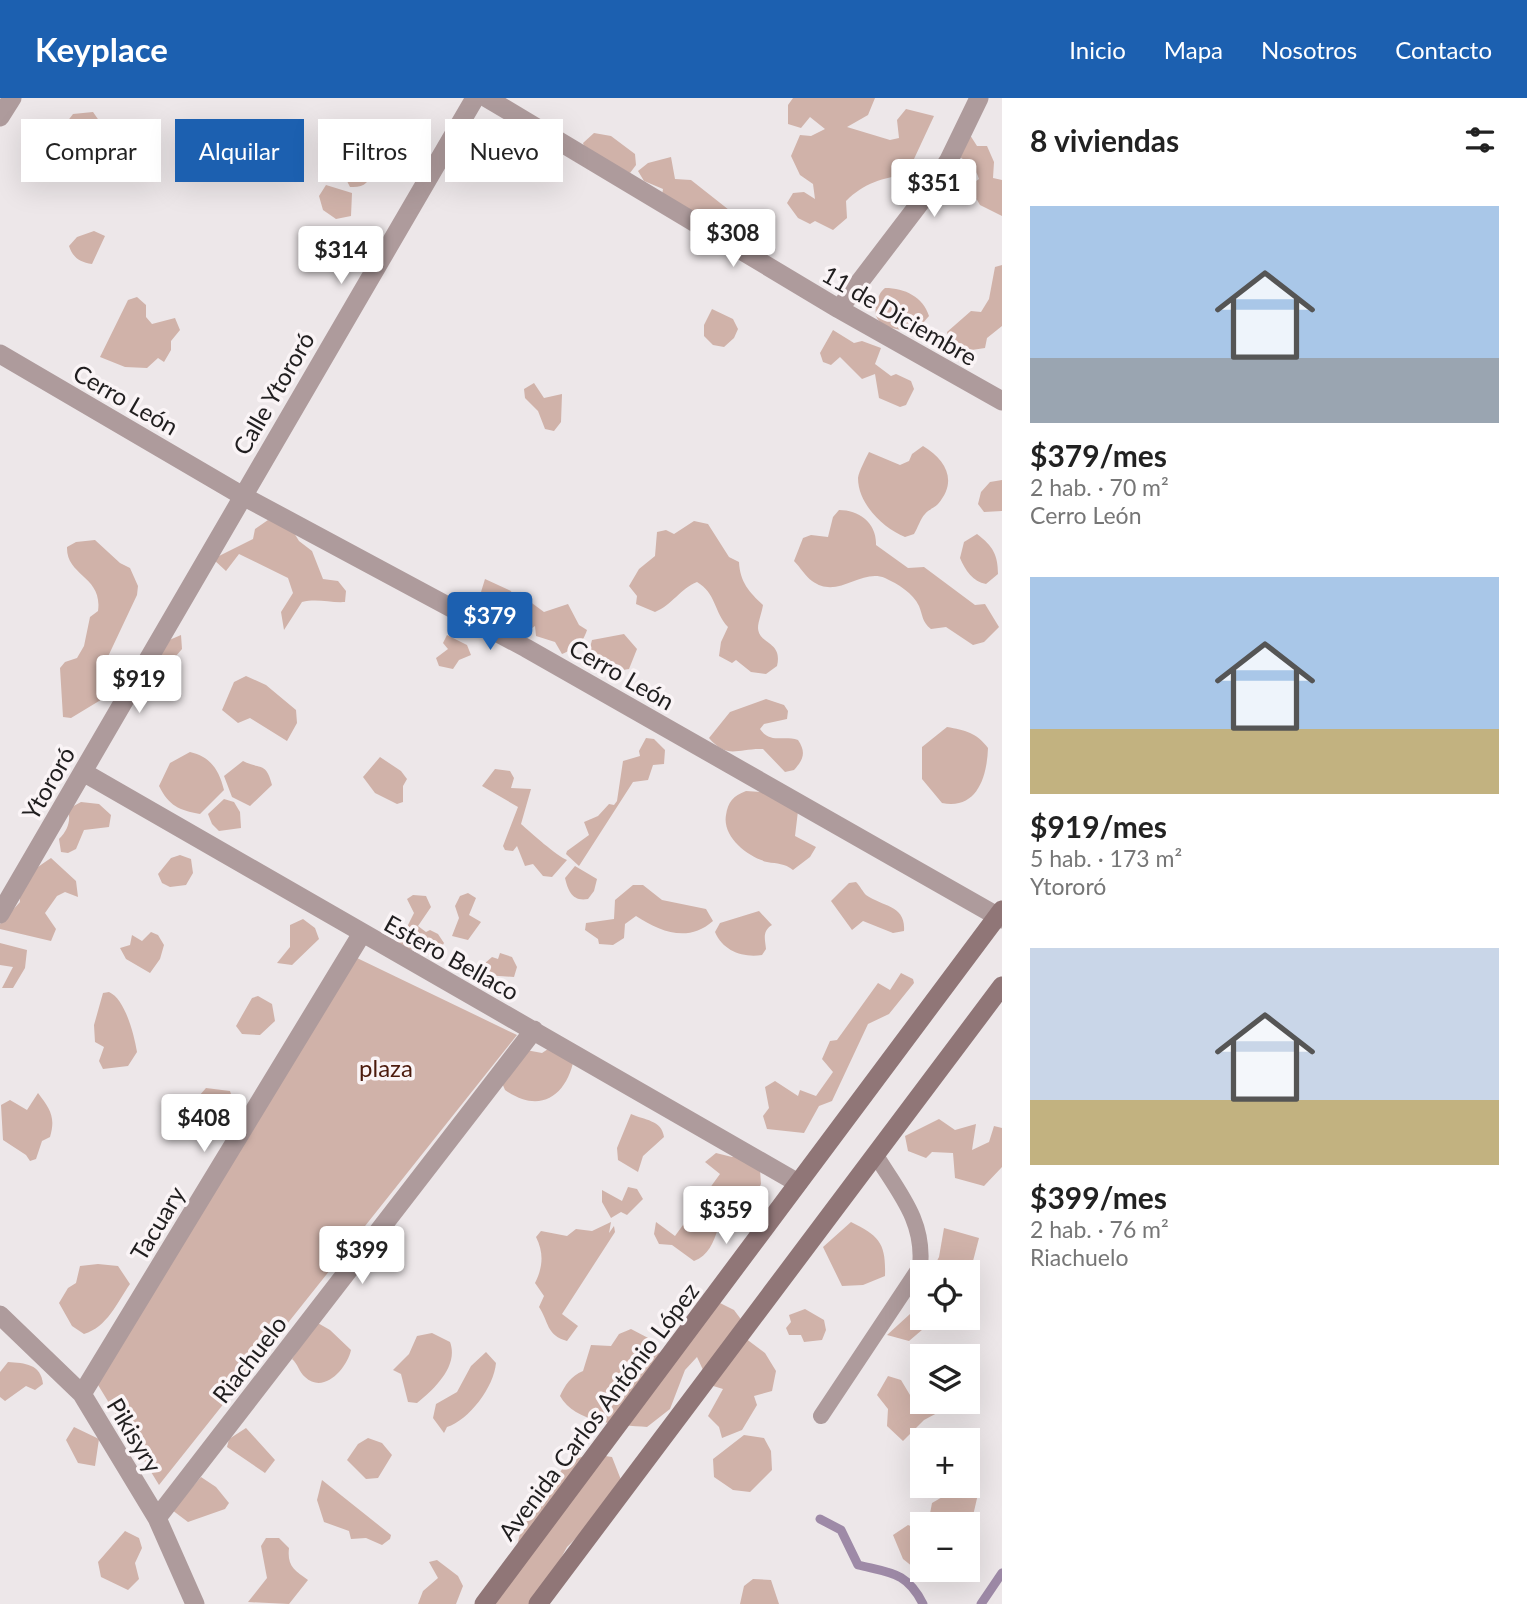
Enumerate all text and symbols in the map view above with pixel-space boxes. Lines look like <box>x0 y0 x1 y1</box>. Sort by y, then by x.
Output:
text: Keyplace <box>35 29 168 69</box>
text: Inicio <box>1069 35 1126 64</box>
text: Mapa <box>1164 35 1223 64</box>
text: Nosotros <box>1261 35 1357 64</box>
text: Contacto <box>1395 35 1492 64</box>
chip: Comprar <box>21 119 161 182</box>
chip: Alquilar <box>175 119 304 182</box>
chip: Filtros <box>318 119 431 182</box>
chip: Nuevo <box>445 119 563 182</box>
icon: filters <box>1461 121 1499 159</box>
text: 8 viviendas <box>1030 122 1179 158</box>
pin: $351 <box>893 159 975 219</box>
text: $351 <box>907 168 961 196</box>
pin: $308 <box>692 209 774 269</box>
text: $308 <box>706 218 760 246</box>
pin: $314 <box>300 226 382 286</box>
text: $314 <box>314 235 368 263</box>
icon: home <box>1202 252 1328 378</box>
street label: 11 de Diciembre <box>817 259 983 371</box>
street label: Calle Ytororó <box>226 326 320 460</box>
street label: Cerro León <box>68 357 184 441</box>
text: $379/mes <box>1030 437 1167 473</box>
text: 2 hab. · 70 m² <box>1030 473 1169 501</box>
text: Cerro León <box>1030 501 1141 529</box>
pin: $379 <box>449 592 531 652</box>
text: $379 <box>463 601 517 629</box>
icon: home <box>1202 623 1328 749</box>
street label: Cerro León <box>564 632 680 716</box>
pin: $919 <box>98 656 180 715</box>
text: $919 <box>112 664 166 692</box>
street label: Ytororó <box>16 741 80 825</box>
text: $919/mes <box>1030 808 1167 844</box>
text: 5 hab. · 173 m² <box>1030 844 1182 872</box>
text: Ytororó <box>1030 872 1106 900</box>
street label: Estero Bellaco <box>380 908 524 1006</box>
icon: home <box>1202 994 1328 1120</box>
park label: plaza <box>359 1053 413 1082</box>
pin: $408 <box>163 1094 245 1154</box>
text: $408 <box>177 1103 231 1131</box>
text: $399/mes <box>1030 1179 1167 1215</box>
street label: Tacuary <box>124 1180 191 1265</box>
pin: $359 <box>685 1186 767 1246</box>
text: $359 <box>699 1195 753 1223</box>
text: 2 hab. · 76 m² <box>1030 1215 1169 1243</box>
pin: $399 <box>321 1226 403 1286</box>
text: $399 <box>335 1235 389 1263</box>
text: Riachuelo <box>1030 1243 1128 1271</box>
map controls <box>910 1260 980 1582</box>
button: locate <box>910 1260 980 1330</box>
street label: Avenida Carlos António López <box>492 1276 704 1545</box>
street label: Riachuelo <box>206 1310 292 1408</box>
button: layers <box>910 1344 980 1414</box>
street label: Pikisyry <box>102 1393 169 1478</box>
button: + <box>910 1428 980 1498</box>
button: − <box>910 1512 980 1582</box>

